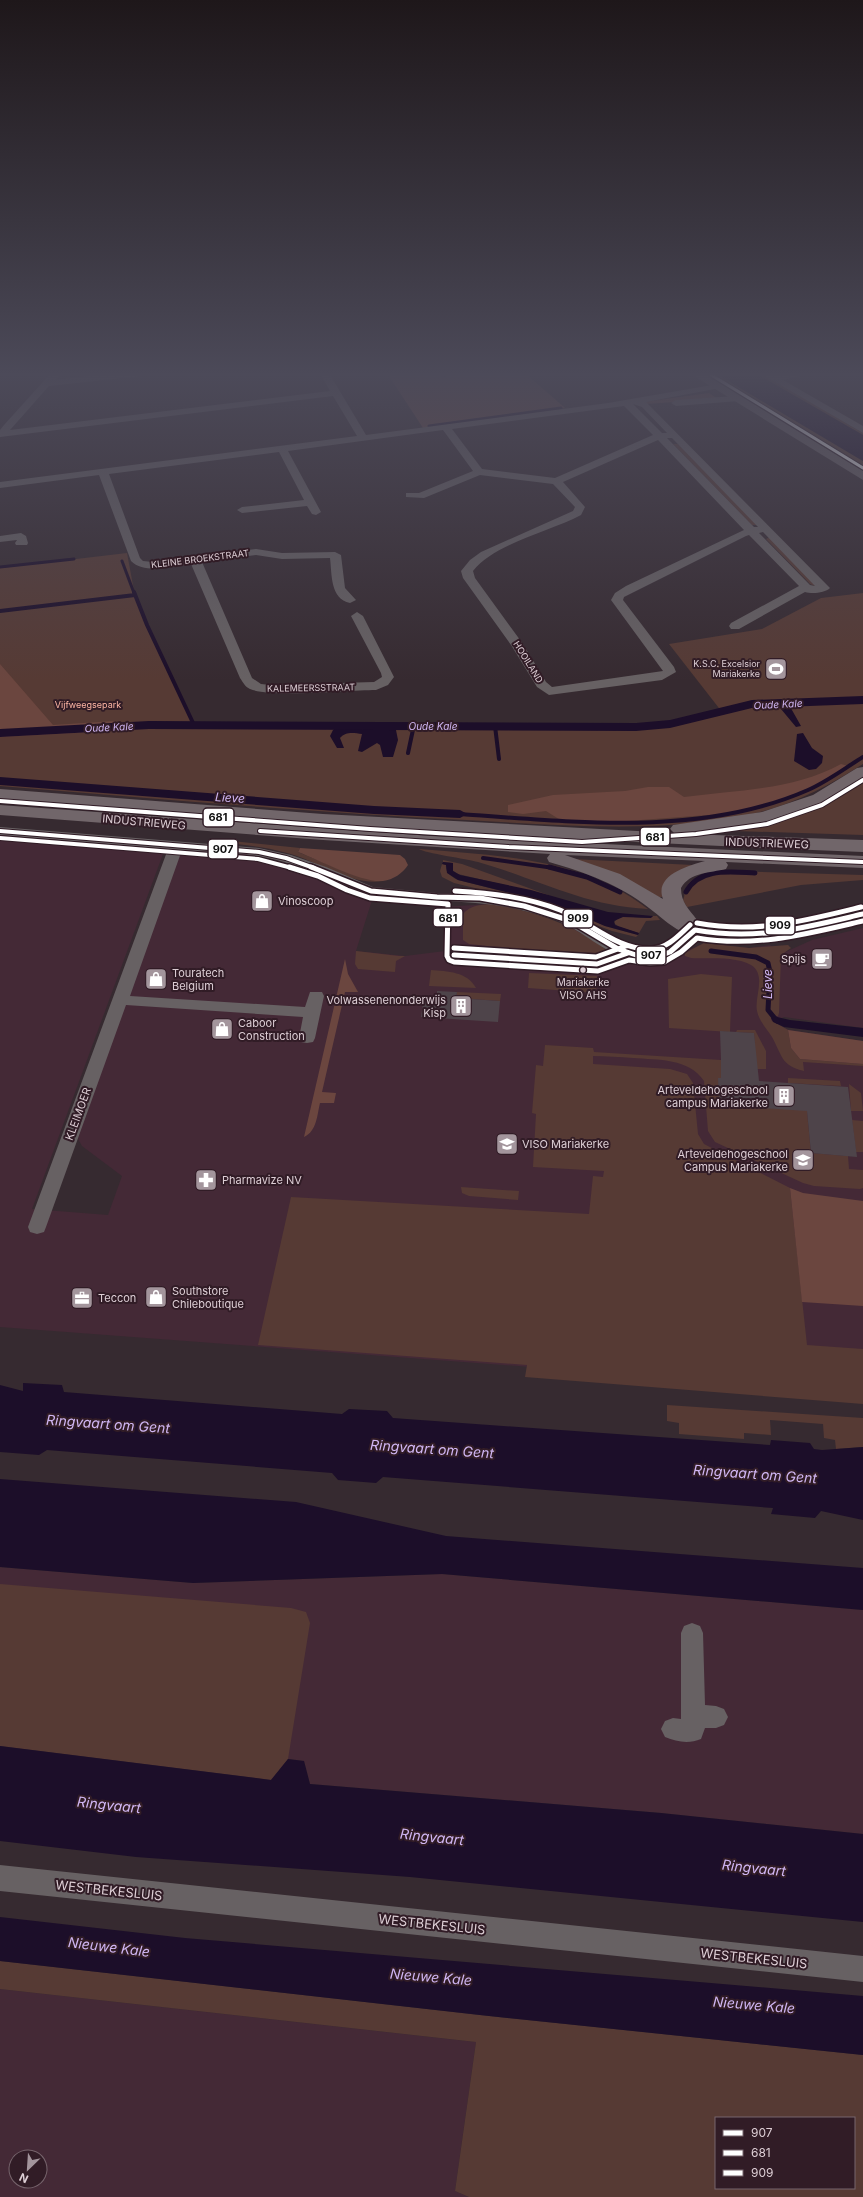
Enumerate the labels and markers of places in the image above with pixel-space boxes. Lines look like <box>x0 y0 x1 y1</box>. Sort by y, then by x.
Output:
sports icon: K.S.C. Excelsior Mariakerke <box>763 656 789 682</box>
place label: K.S.C. Excelsior Mariakerke <box>693 658 761 679</box>
shop icon: Vinoscoop <box>249 888 275 914</box>
place label: Vinoscoop <box>278 894 334 908</box>
cafe icon: Spijs <box>809 946 835 972</box>
place label: Spijs <box>781 952 806 966</box>
marker: Mariakerke VISO AHS <box>578 965 588 975</box>
shop icon: Touratech Belgium <box>143 966 169 992</box>
place label: Touratech Belgium <box>172 966 224 993</box>
place label: Mariakerke VISO AHS <box>557 976 610 1001</box>
place label: Volwassenenonderwijs Kisp <box>326 993 446 1020</box>
building icon: Volwassenenonderwijs Kisp <box>448 993 474 1019</box>
shop icon: Caboor Construction <box>209 1016 235 1042</box>
place label: Caboor Construction <box>238 1016 305 1043</box>
place label: Arteveldehogeschool campus Mariakerke <box>658 1083 768 1110</box>
building icon: Arteveldehogeschool campus Mariakerke <box>771 1083 797 1109</box>
school or university icon: VISO Mariakerke <box>494 1131 520 1157</box>
place label: VISO Mariakerke <box>522 1137 609 1151</box>
place label: Arteveldehogeschool Campus Mariakerke <box>678 1147 788 1174</box>
school or university icon: Arteveldehogeschool Campus Mariakerke <box>790 1147 816 1173</box>
pharmacy icon: Pharmavize NV <box>193 1167 219 1193</box>
place label: Pharmavize NV <box>222 1173 302 1187</box>
shop icon: Southstore Chileboutique <box>143 1284 169 1310</box>
place label: Southstore Chileboutique <box>172 1284 244 1311</box>
office icon: Teccon <box>69 1285 95 1311</box>
place label: Teccon <box>98 1291 136 1305</box>

